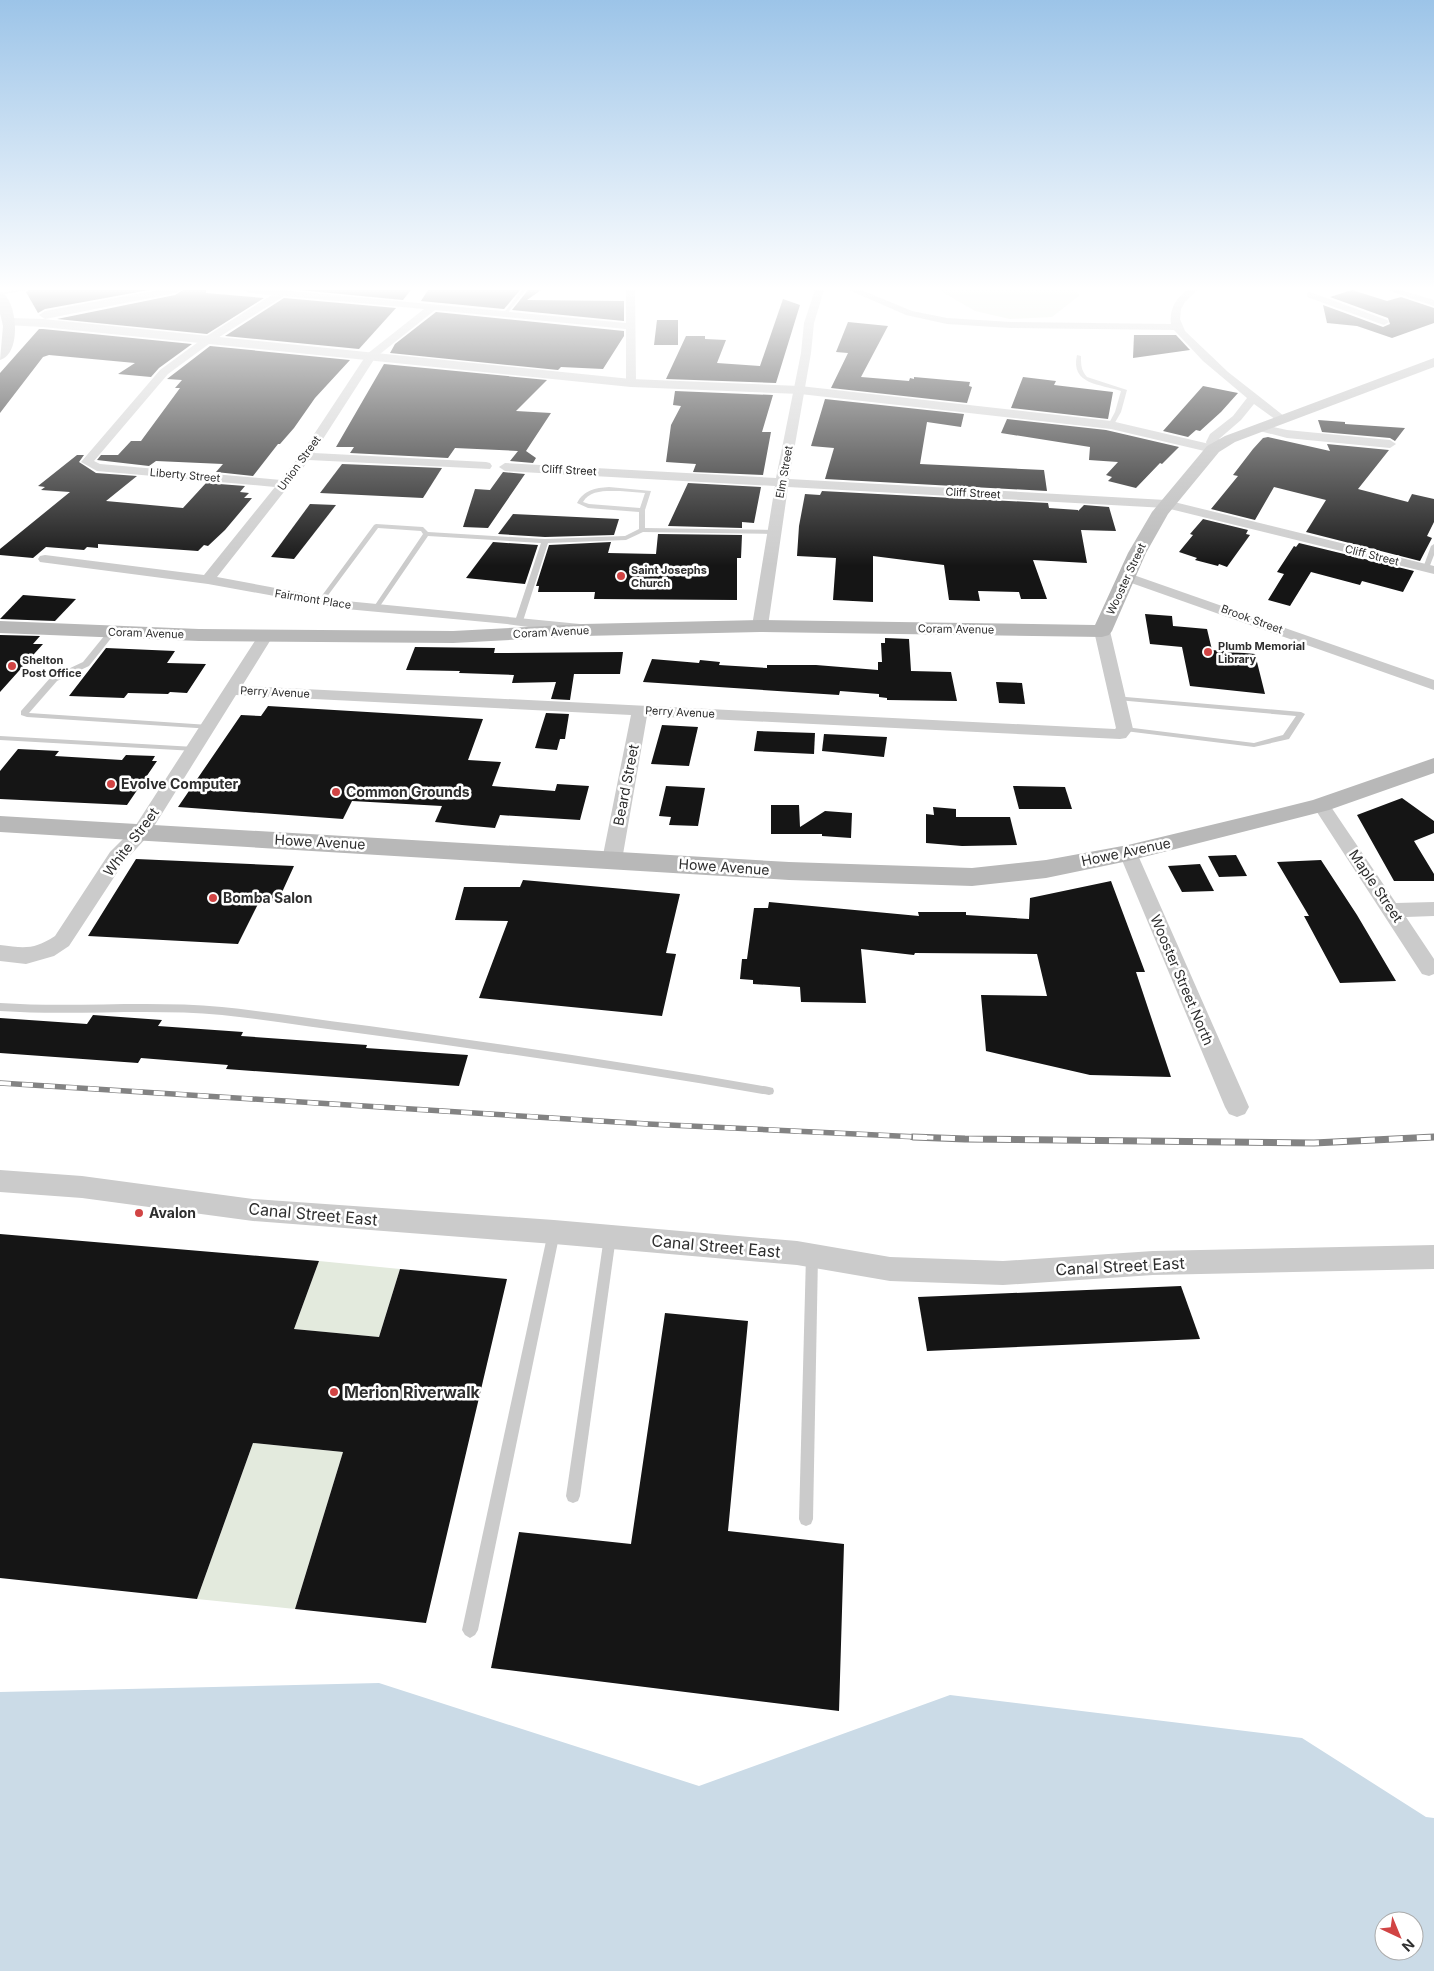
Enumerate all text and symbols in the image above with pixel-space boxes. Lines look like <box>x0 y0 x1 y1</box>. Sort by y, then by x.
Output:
street label: Union Street <box>274 432 324 493</box>
street label: Elm Street <box>773 444 796 499</box>
street label: Cliff Street <box>541 462 597 478</box>
street label: Liberty Street <box>149 465 221 485</box>
street label: Cliff Street <box>945 485 1001 501</box>
street label: Wooster Street <box>1103 541 1149 617</box>
street label: Cliff Street <box>1344 542 1401 569</box>
place label: Saint Josephs Church <box>631 563 707 590</box>
marker: Saint Josephs Church <box>615 570 627 582</box>
street label: Fairmont Place <box>274 586 352 612</box>
street label: Brook Street <box>1219 601 1285 637</box>
street label: Coram Avenue <box>918 621 994 637</box>
street label: Coram Avenue <box>513 623 589 641</box>
street label: Coram Avenue <box>108 625 184 641</box>
place label: Plumb Memorial Library <box>1218 639 1305 666</box>
marker: Plumb Memorial Library <box>1202 646 1214 658</box>
place label: Shelton Post Office <box>22 653 82 680</box>
marker: Shelton Post Office <box>6 660 18 672</box>
street label: Perry Avenue <box>240 683 310 701</box>
street label: Perry Avenue <box>645 703 715 721</box>
street label: Beard Street <box>609 742 642 827</box>
place label: Evolve Computer <box>121 775 239 792</box>
marker: Evolve Computer <box>105 778 117 790</box>
place label: Common Grounds <box>346 783 470 800</box>
marker: Common Grounds <box>330 786 342 798</box>
street label: White Street <box>99 804 162 879</box>
street label: Howe Avenue <box>274 831 366 852</box>
street label: Howe Avenue <box>1080 834 1172 869</box>
street label: Maple Street <box>1346 846 1407 926</box>
street label: Howe Avenue <box>678 855 770 878</box>
place label: Bomba Salon <box>223 889 312 906</box>
marker: Bomba Salon <box>207 892 219 904</box>
street label: Wooster Street North <box>1147 912 1218 1047</box>
street label: Canal Street East <box>248 1198 378 1230</box>
place label: Avalon <box>149 1204 196 1221</box>
marker: Avalon <box>133 1207 145 1219</box>
street label: Canal Street East <box>651 1230 781 1262</box>
street label: Canal Street East <box>1055 1253 1185 1279</box>
place label: Merion Riverwalk <box>344 1382 480 1402</box>
marker: Merion Riverwalk <box>328 1386 340 1398</box>
north arrow <box>1374 1911 1424 1961</box>
text: N <box>1399 1936 1418 1956</box>

